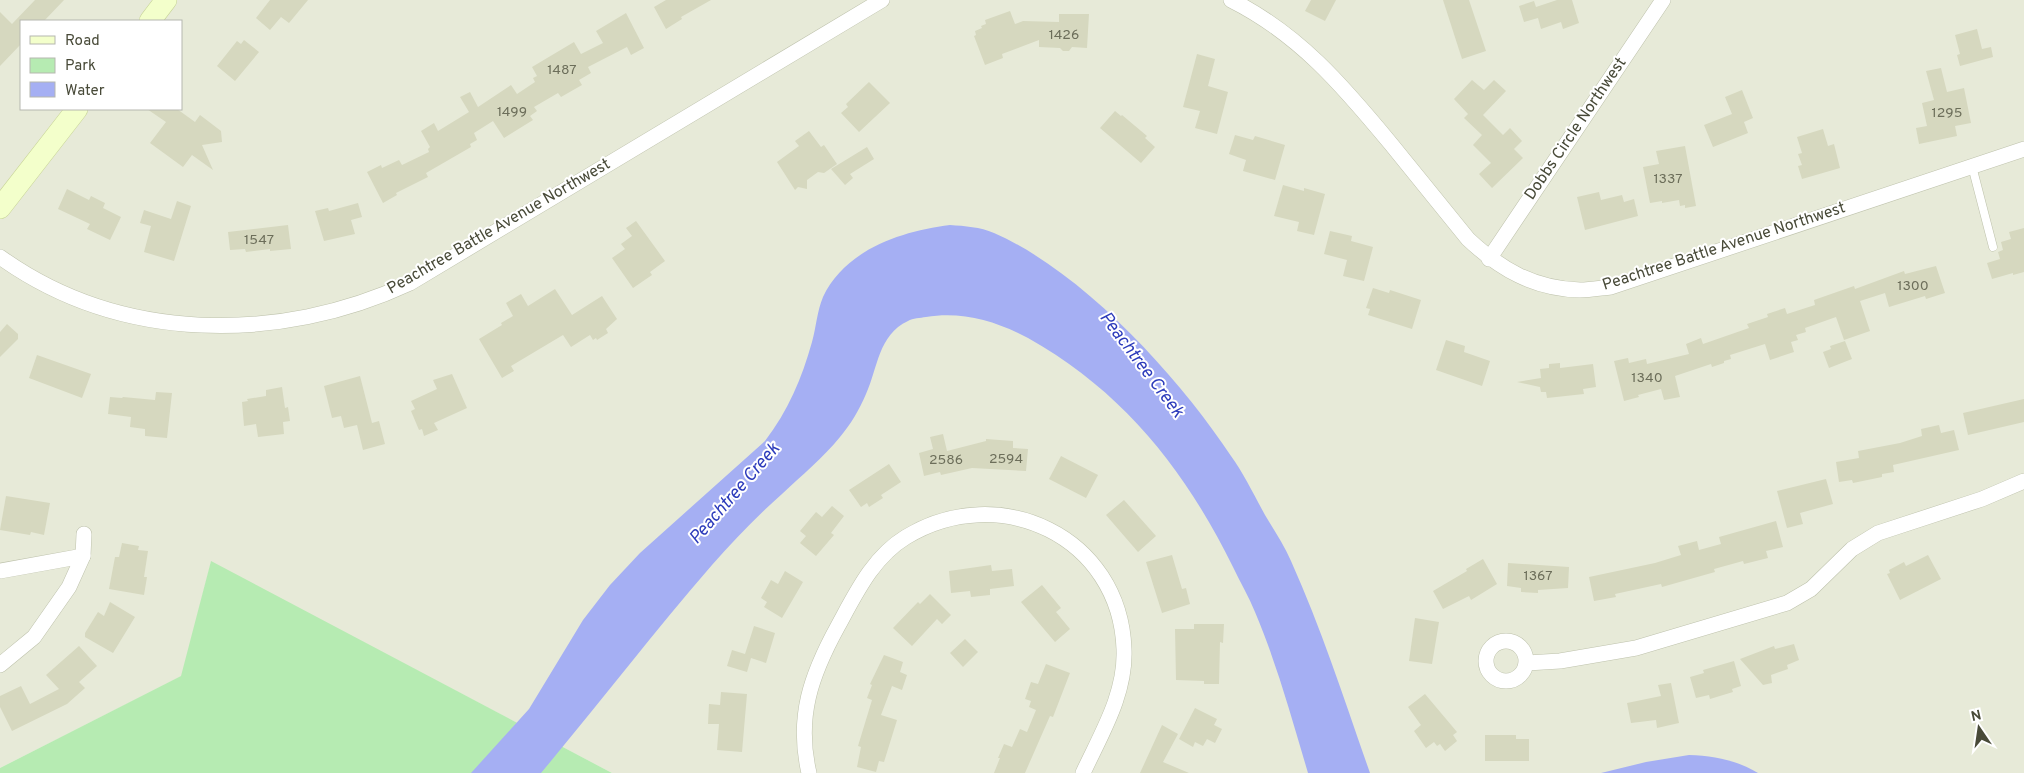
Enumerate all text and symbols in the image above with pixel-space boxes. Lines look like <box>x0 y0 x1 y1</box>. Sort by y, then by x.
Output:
legend <box>20 20 182 110</box>
house number: 1426 <box>1049 27 1079 44</box>
text: Road <box>65 32 100 51</box>
street label: Dobbs Circle Northwest <box>1521 54 1631 204</box>
text: Park <box>65 57 96 76</box>
house number: 1487 <box>547 62 577 79</box>
text: Water <box>65 82 105 101</box>
house number: 1499 <box>497 104 527 121</box>
house number: 1295 <box>1932 105 1962 122</box>
street label: Peachtree Battle Avenue Northwest <box>384 155 614 299</box>
house number: 1337 <box>1653 171 1683 188</box>
street label: Peachtree Battle Avenue Northwest <box>1600 198 1848 296</box>
house number: 1547 <box>244 232 274 249</box>
house number: 1300 <box>1897 278 1929 295</box>
water label: Peachtree Creek <box>1094 307 1189 423</box>
house number: 1340 <box>1631 370 1663 387</box>
water label: Peachtree Creek <box>685 438 786 550</box>
house number: 2594 <box>989 451 1023 468</box>
house number: 2586 <box>929 452 963 469</box>
house number: 1367 <box>1523 568 1553 585</box>
north arrow <box>1954 703 2004 753</box>
text: N <box>1970 707 1983 726</box>

